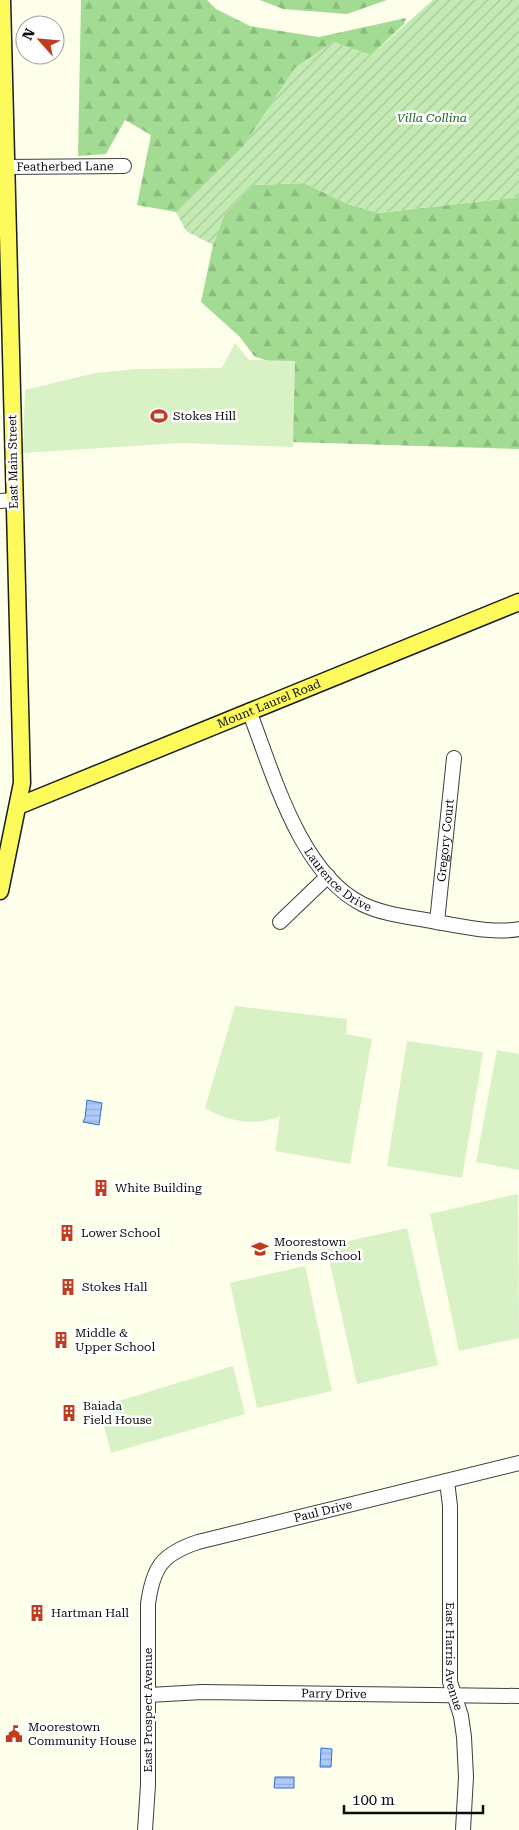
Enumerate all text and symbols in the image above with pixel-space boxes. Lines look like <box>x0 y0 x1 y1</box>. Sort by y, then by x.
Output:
north arrow <box>15 15 65 65</box>
text: N <box>19 25 38 43</box>
park label: Villa Collina <box>397 111 467 125</box>
street label: Featherbed Lane <box>16 159 114 174</box>
sports icon: Stokes Hill <box>149 406 169 426</box>
place label: Stokes Hill <box>173 409 236 423</box>
street label: East Main Street <box>5 414 21 509</box>
street label: Mount Laurel Road <box>215 676 323 731</box>
street label: Gregory Court <box>434 798 457 883</box>
street label: Laurence Drive <box>301 845 374 914</box>
building icon: White Building <box>91 1178 111 1198</box>
place label: White Building <box>115 1181 202 1195</box>
building icon: Lower School <box>57 1223 77 1243</box>
place label: Lower School <box>81 1226 161 1240</box>
place label: Moorestown Friends School <box>274 1235 361 1263</box>
school or university icon: Moorestown Friends School <box>250 1239 270 1259</box>
building icon: Stokes Hall <box>58 1277 78 1297</box>
place label: Stokes Hall <box>82 1280 148 1294</box>
place label: Middle & Upper School <box>75 1326 155 1354</box>
building icon: Middle & Upper School <box>51 1330 71 1350</box>
place label: Baiada Field House <box>83 1399 152 1427</box>
building icon: Baiada Field House <box>59 1403 79 1423</box>
street label: Paul Drive <box>292 1497 354 1525</box>
street label: East Harris Avenue <box>443 1602 466 1713</box>
building icon: Hartman Hall <box>27 1603 47 1623</box>
place label: Hartman Hall <box>51 1606 129 1620</box>
street label: East Prospect Avenue <box>141 1647 155 1772</box>
street label: Parry Drive <box>301 1686 367 1701</box>
place label: Moorestown Community House <box>28 1720 137 1748</box>
public building icon: Moorestown Community House <box>4 1724 24 1744</box>
scale bar <box>344 1782 483 1814</box>
text: 100 m <box>352 1791 395 1809</box>

